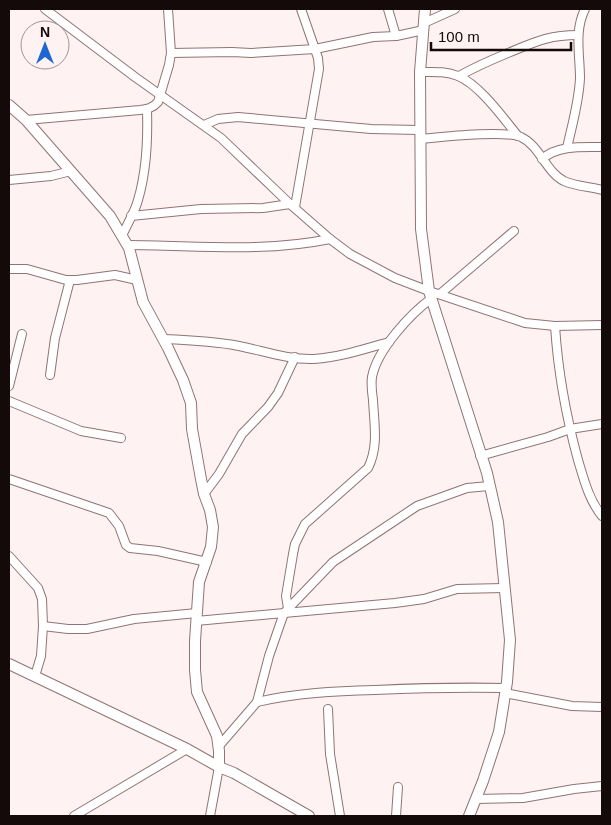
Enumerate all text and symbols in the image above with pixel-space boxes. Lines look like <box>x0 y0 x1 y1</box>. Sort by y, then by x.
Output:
north arrow <box>20 20 70 70</box>
scale bar <box>431 20 571 52</box>
text: N <box>40 24 50 40</box>
text: 100 m <box>438 28 480 45</box>

